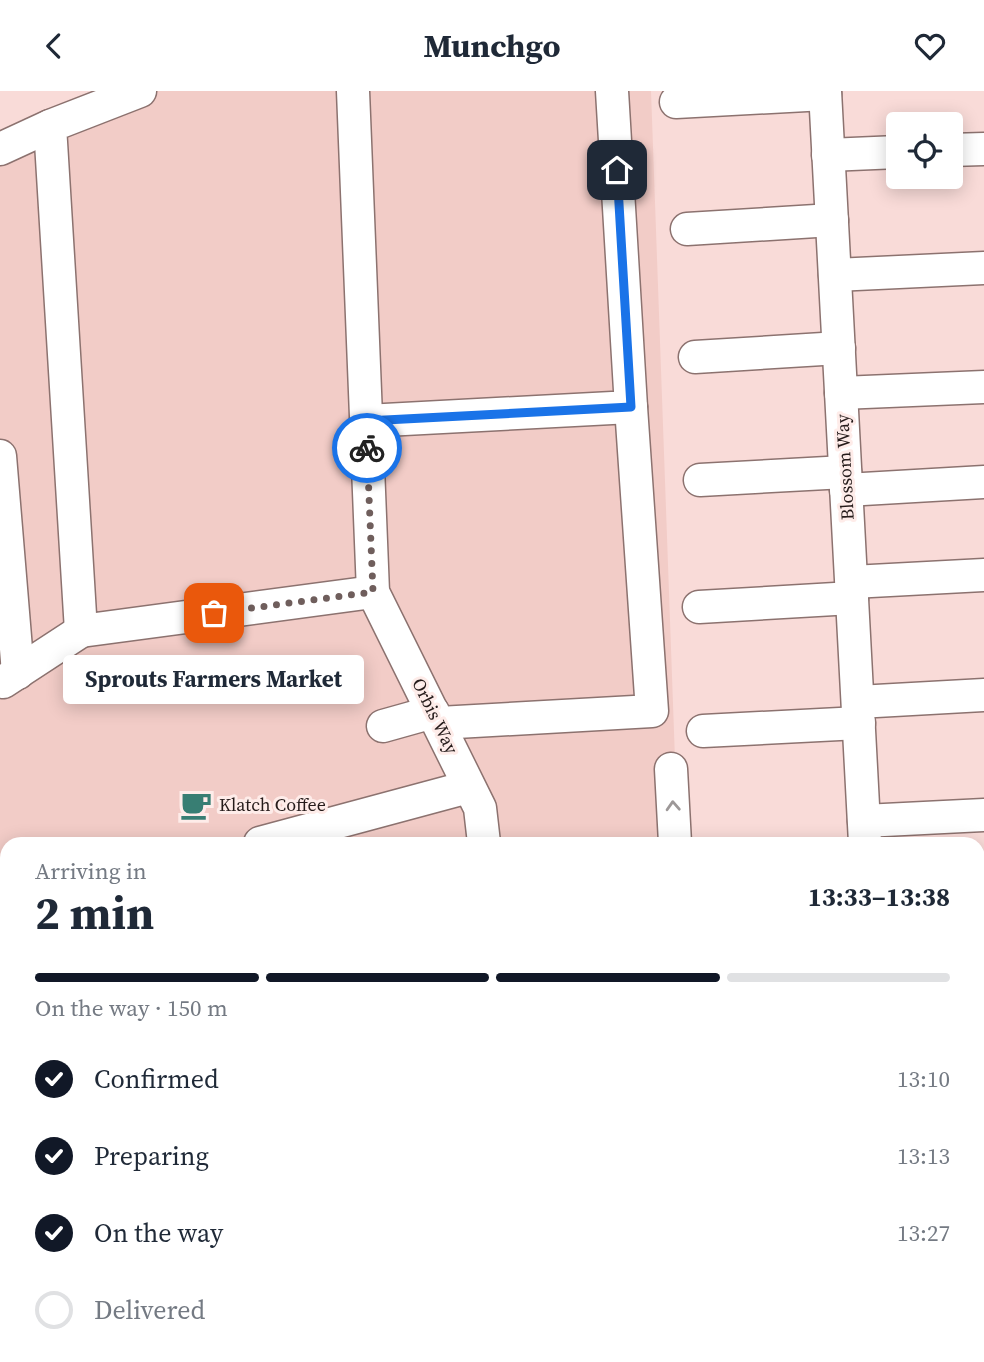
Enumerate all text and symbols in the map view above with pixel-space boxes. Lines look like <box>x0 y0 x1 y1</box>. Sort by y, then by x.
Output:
text: Munchgo <box>424 24 561 68</box>
icon: back <box>35 27 73 65</box>
icon: heart <box>911 27 949 65</box>
map controls <box>886 112 963 189</box>
button: locate <box>886 112 963 189</box>
pin <box>587 140 647 200</box>
icon: home <box>598 151 636 189</box>
courier <box>332 413 402 483</box>
street label: Blossom Way <box>829 413 860 521</box>
icon: bike <box>348 429 386 467</box>
pin <box>184 583 244 643</box>
icon: bag <box>195 594 233 632</box>
callout: Sprouts Farmers Market <box>64 655 364 704</box>
text: Sprouts Farmers Market <box>85 663 342 695</box>
street label: Orbis Way <box>406 674 465 759</box>
cafe icon: Klatch Coffee <box>179 788 213 822</box>
place label: Klatch Coffee <box>219 792 326 817</box>
one-way arrow <box>666 801 681 812</box>
text: Arriving in <box>35 855 147 887</box>
text: 13:33–13:38 <box>808 879 950 915</box>
text: 2 min <box>35 881 154 944</box>
text: On the way · 150 m <box>35 992 228 1024</box>
icon: check <box>35 1060 73 1098</box>
text: Confirmed <box>94 1061 219 1097</box>
text: 13:10 <box>897 1063 950 1095</box>
icon: check <box>35 1137 73 1175</box>
text: Preparing <box>94 1138 209 1174</box>
text: 13:13 <box>897 1140 950 1172</box>
icon: check <box>35 1214 73 1252</box>
text: On the way <box>94 1215 223 1251</box>
text: 13:27 <box>897 1217 950 1249</box>
text: Delivered <box>94 1292 205 1328</box>

